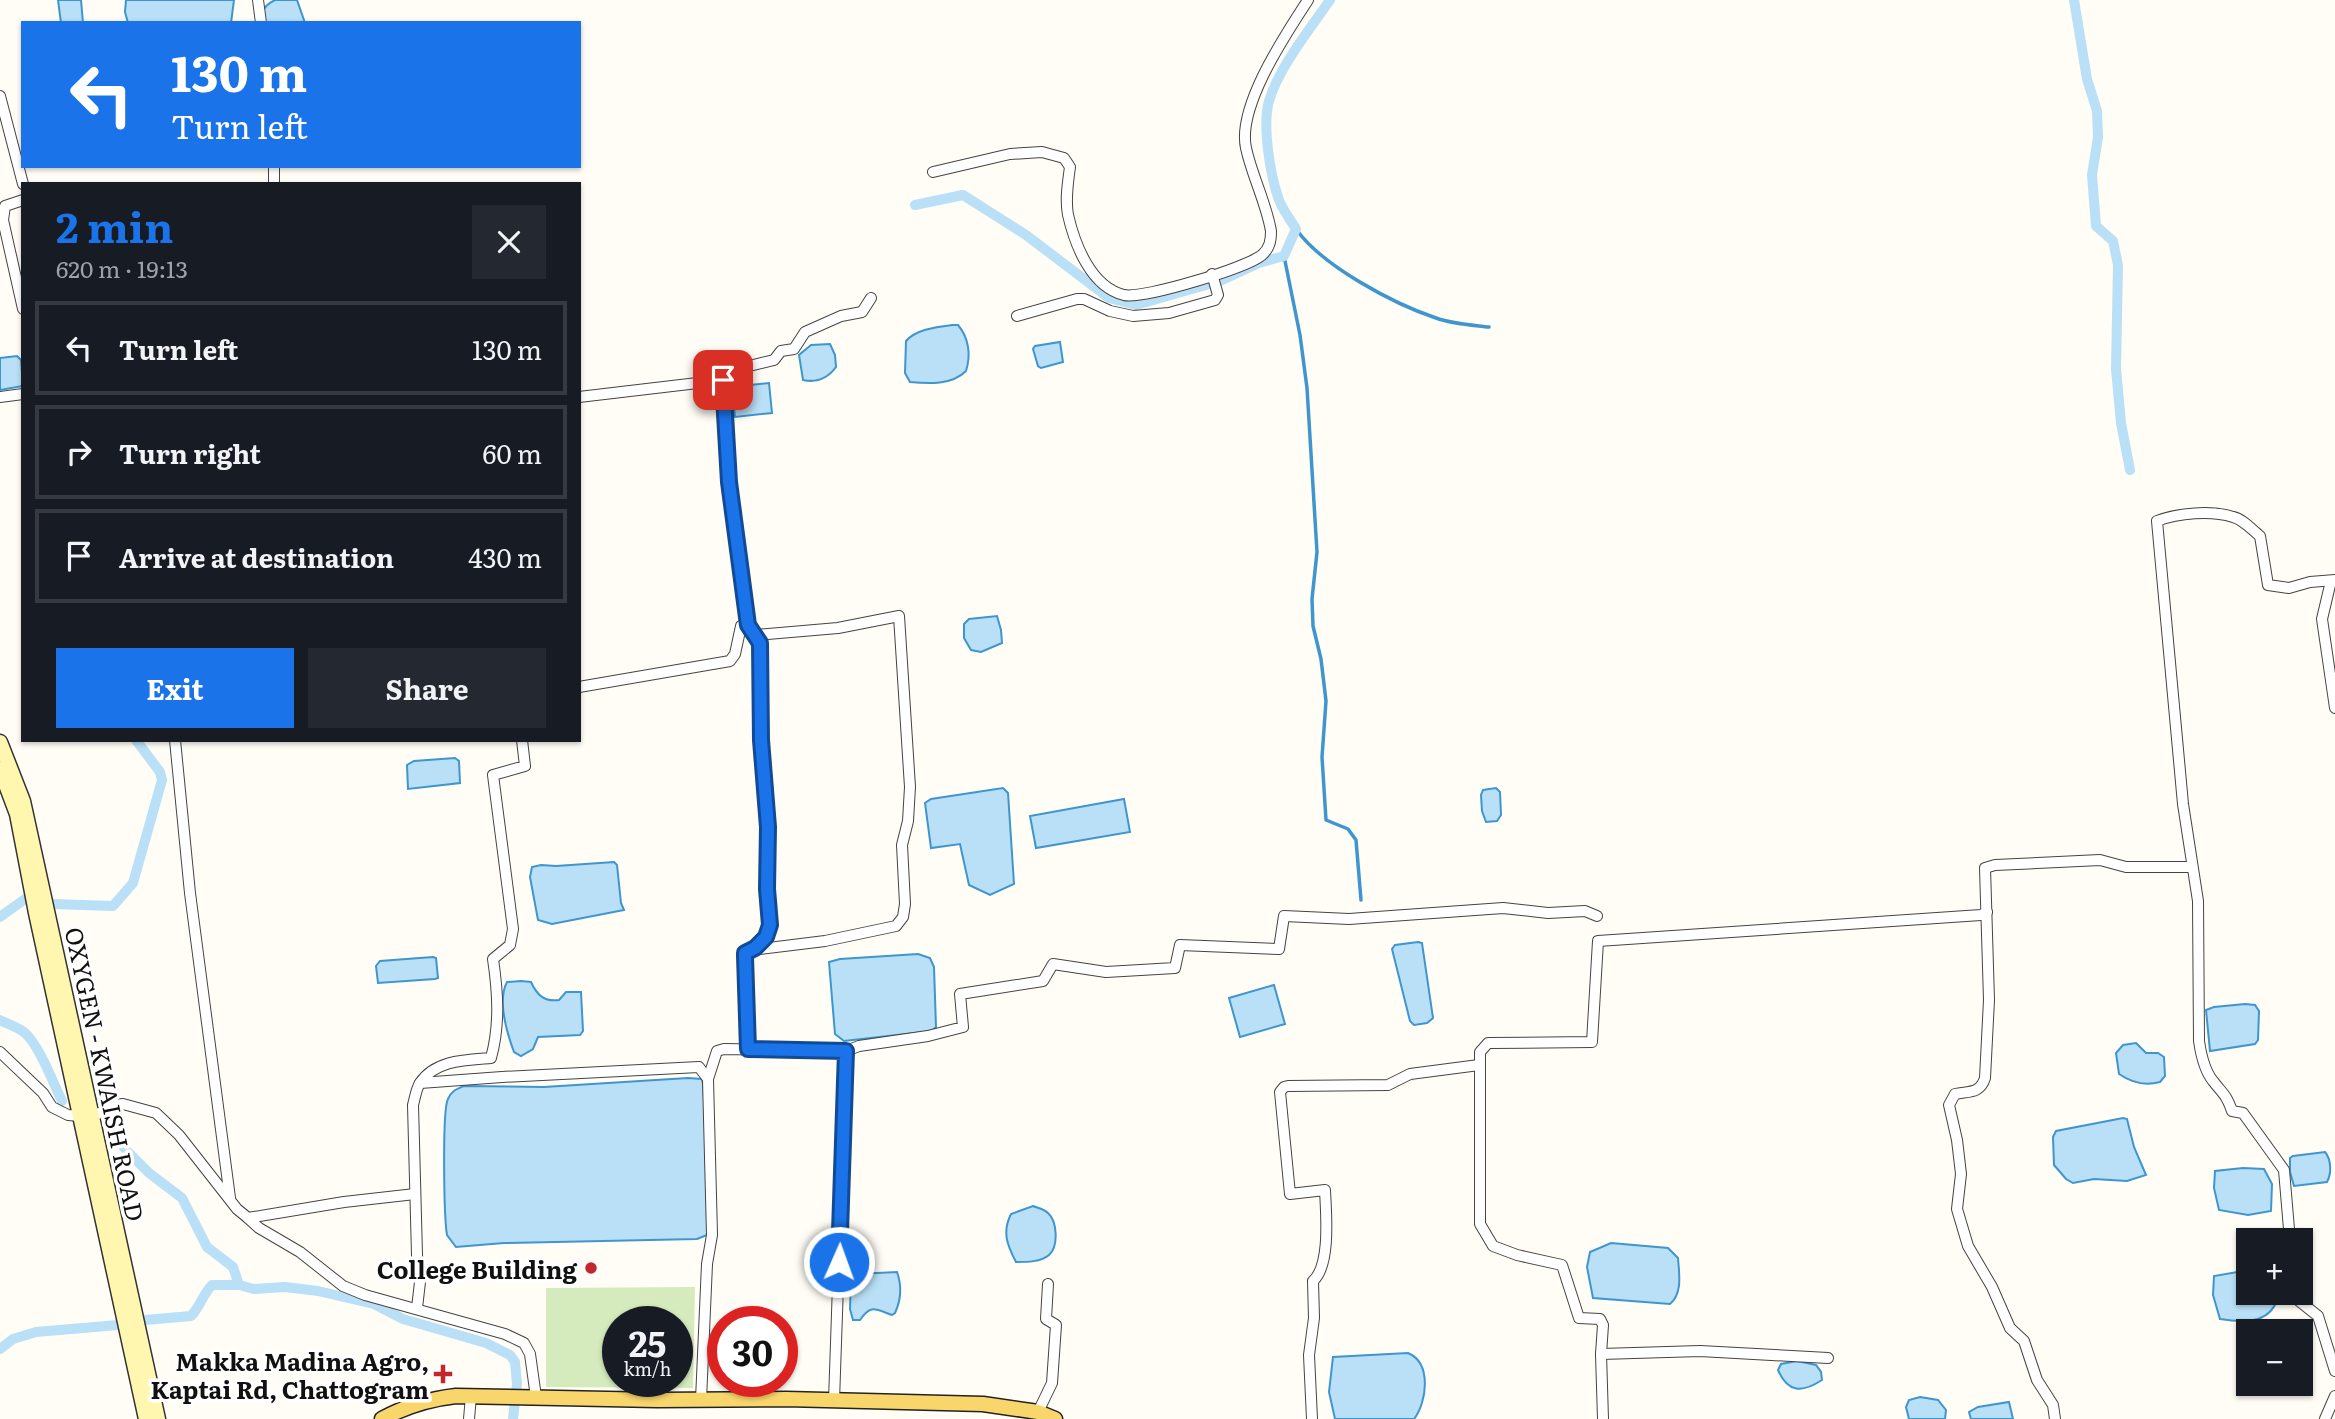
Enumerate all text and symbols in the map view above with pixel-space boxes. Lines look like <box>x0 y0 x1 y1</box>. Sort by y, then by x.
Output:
text: 130 m <box>171 34 307 107</box>
icon: left <box>56 49 147 140</box>
text: Turn left <box>171 101 308 149</box>
text: 2 min <box>56 194 173 256</box>
button: close <box>472 205 546 279</box>
text: 620 m · 19:13 <box>56 251 188 285</box>
icon: left <box>60 329 98 367</box>
text: Turn left <box>119 329 238 368</box>
text: 130 m <box>472 329 542 368</box>
pin <box>693 350 753 410</box>
icon: arrive <box>704 361 742 399</box>
icon: right <box>60 433 98 471</box>
text: Turn right <box>119 433 261 472</box>
text: 60 m <box>483 433 542 472</box>
icon: arrive <box>60 537 98 575</box>
text: Arrive at destination <box>119 537 394 576</box>
text: 430 m <box>468 537 542 576</box>
button: Exit <box>56 648 294 728</box>
button: Share <box>308 648 546 728</box>
street label: OXYGEN - KWAISH ROAD <box>58 924 154 1224</box>
position arrow <box>802 1225 876 1299</box>
map controls <box>2236 1228 2313 1396</box>
button: + <box>2236 1228 2313 1305</box>
place label: College Building <box>377 1251 577 1286</box>
marker: College Building <box>583 1260 599 1276</box>
speed limit sign: 30 <box>707 1306 798 1397</box>
text: 25 <box>629 1316 666 1368</box>
button: − <box>2236 1319 2313 1396</box>
place label: Makka Madina Agro, Kaptai Rd, Chattogram <box>150 1343 429 1406</box>
text: km/h <box>624 1355 671 1382</box>
marker: Makka Madina Agro, Kaptai Rd, Chattogram <box>435 1366 451 1382</box>

